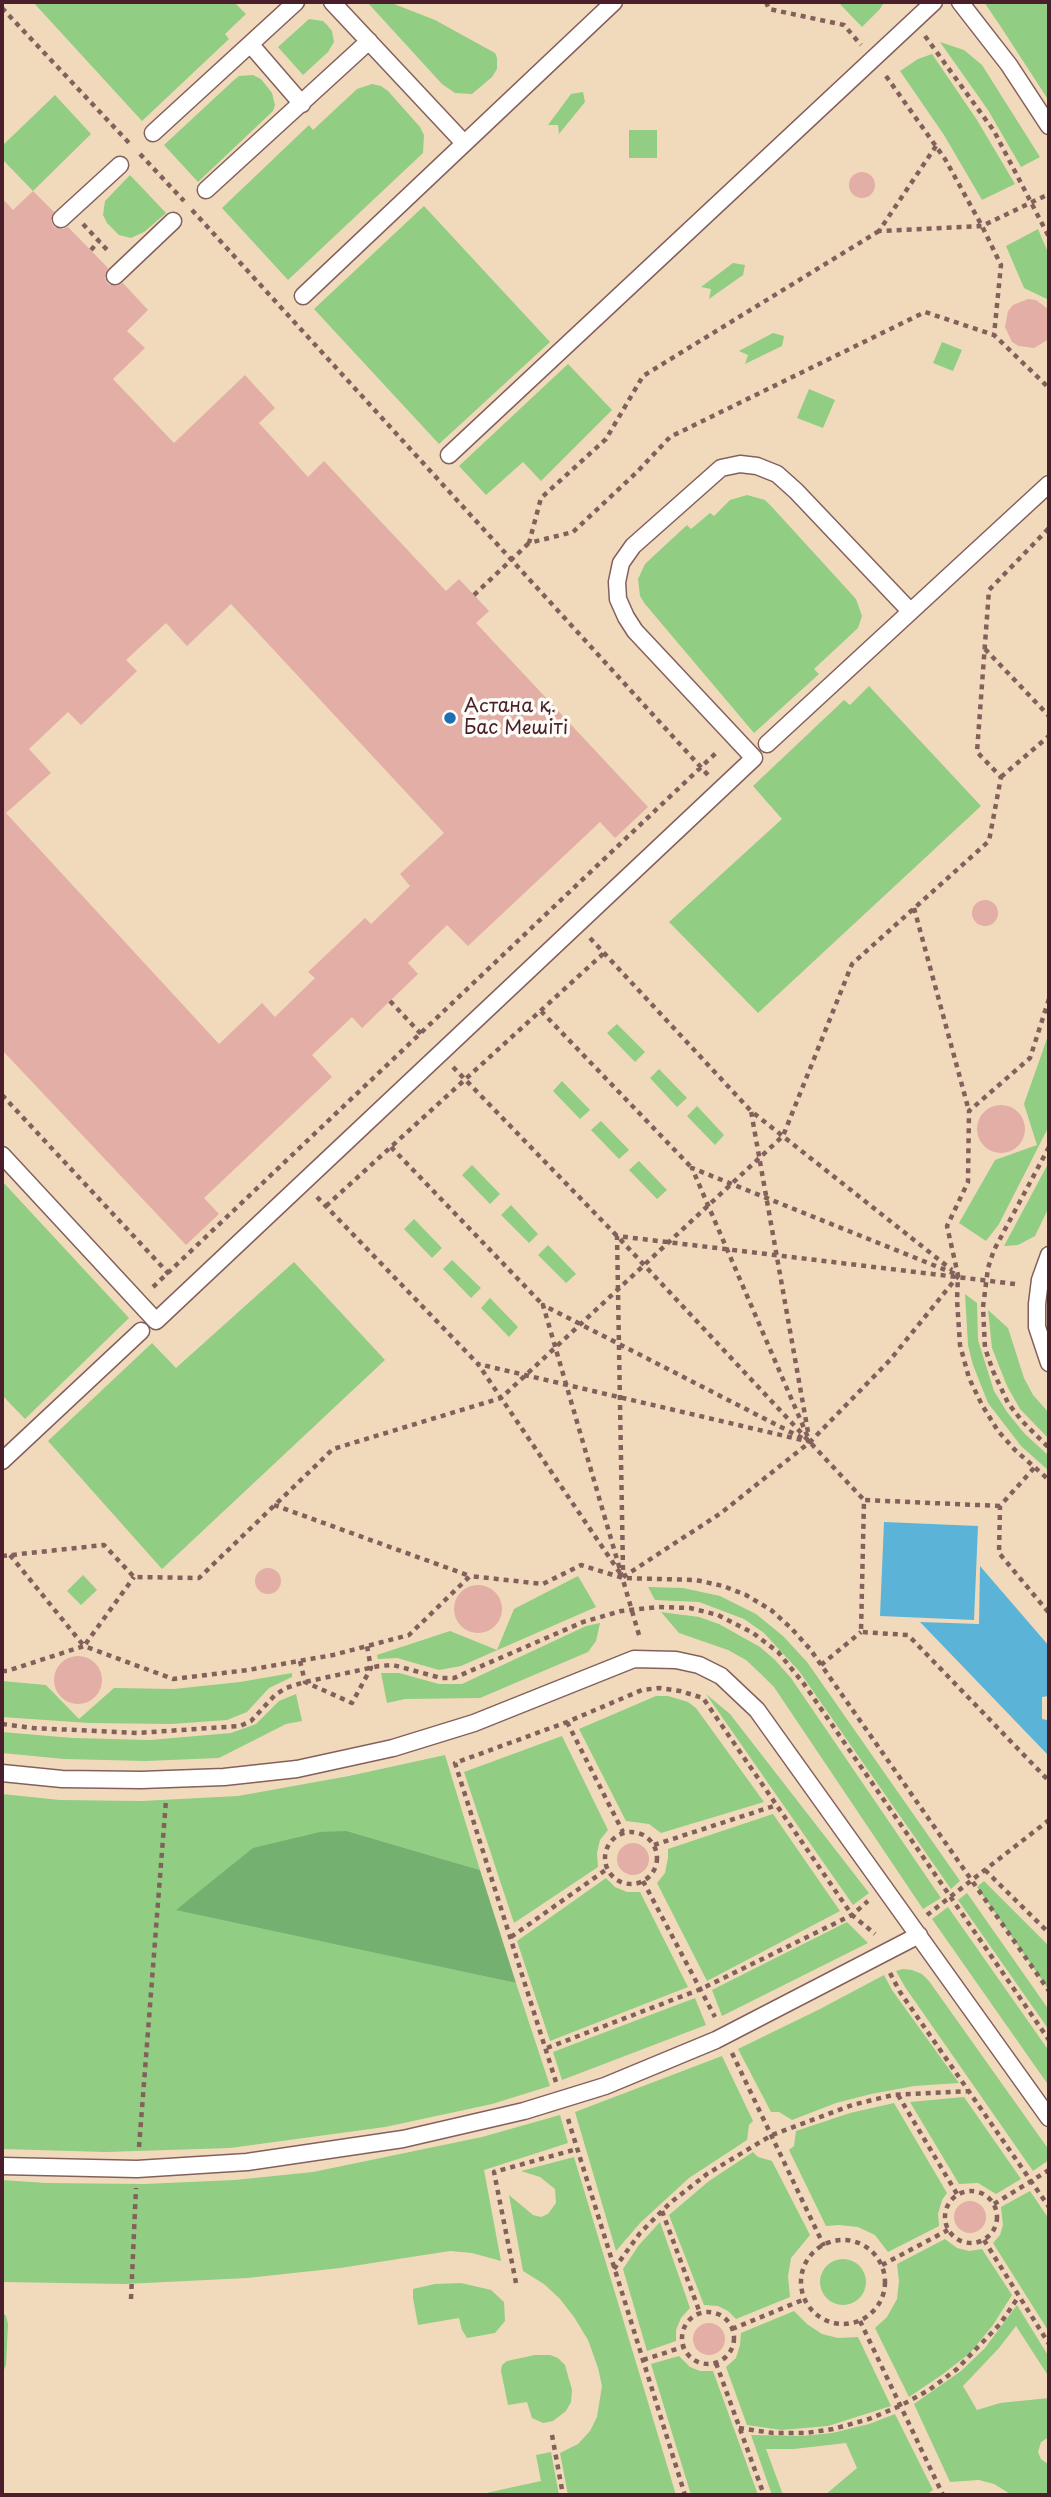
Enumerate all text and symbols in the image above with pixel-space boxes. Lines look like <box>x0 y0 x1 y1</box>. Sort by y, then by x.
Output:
place label: Астана қ. Бас Мешіті <box>464 696 568 740</box>
marker: Астана қ. Бас Мешіті <box>442 710 458 726</box>

